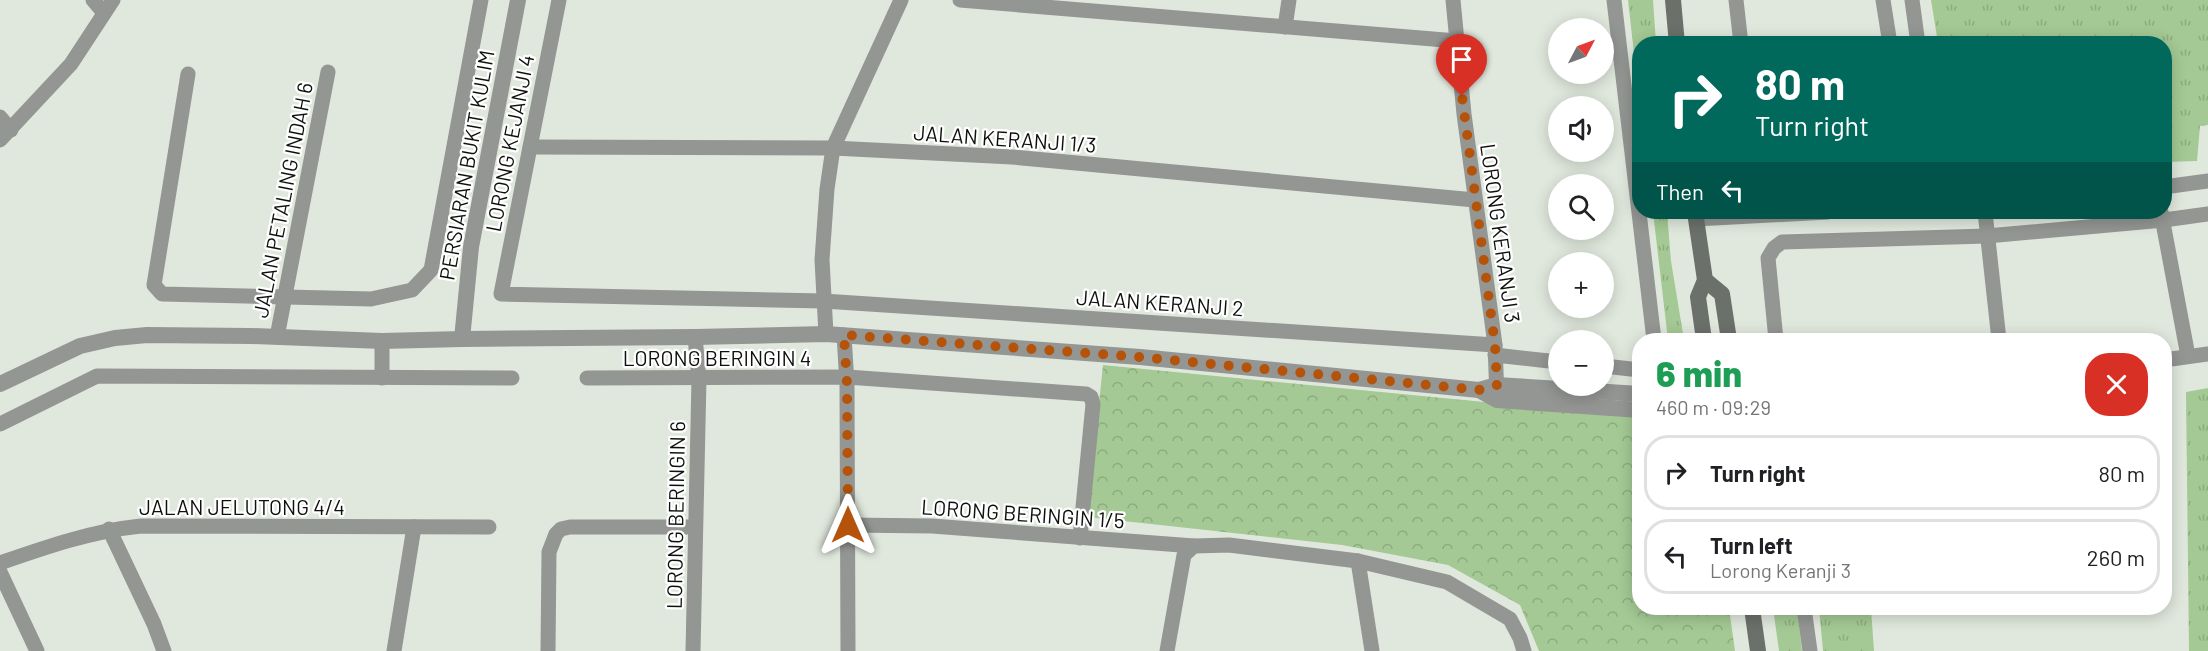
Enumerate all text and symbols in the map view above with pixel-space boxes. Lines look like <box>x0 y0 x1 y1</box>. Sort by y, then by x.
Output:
north arrow <box>1548 18 1614 84</box>
map controls <box>1548 18 1614 396</box>
pin <box>1436 34 1487 96</box>
icon: arrive <box>1445 43 1478 76</box>
street label: PERSIARAN BUKIT KULIM <box>433 48 499 282</box>
street label: LORONG KEJANJI 4 <box>480 52 538 234</box>
text: 80 m <box>1755 58 1845 108</box>
icon: right <box>1656 60 1734 138</box>
street label: JALAN PETALING INDAH 6 <box>247 80 317 320</box>
button: sound <box>1548 96 1614 162</box>
text: Turn right <box>1755 109 1869 141</box>
street label: JALAN KERANJI 1/3 <box>913 119 1097 157</box>
street label: LORONG KERANJI 3 <box>1476 142 1526 324</box>
button: search <box>1548 174 1614 240</box>
icon: left <box>1716 174 1749 207</box>
text: Then <box>1656 178 1704 204</box>
button: + <box>1548 252 1614 318</box>
street label: JALAN KERANJI 2 <box>1075 284 1245 320</box>
button: − <box>1548 330 1614 396</box>
street label: LORONG BERINGIN 4 <box>623 345 811 370</box>
text: 6 min <box>1656 351 1742 394</box>
button: close <box>2085 353 2148 416</box>
text: 460 m · 09:29 <box>1656 395 1771 419</box>
street label: LORONG BERINGIN 6 <box>661 421 689 609</box>
icon: right <box>1659 456 1692 489</box>
text: Turn right <box>1710 460 1805 486</box>
text: 80 m <box>2099 460 2145 486</box>
position arrow <box>816 493 880 557</box>
street label: LORONG BERINGIN 1/5 <box>921 493 1125 533</box>
street label: JALAN JELUTONG 4/4 <box>139 494 345 519</box>
text: Turn left <box>1710 532 1793 558</box>
icon: left <box>1659 540 1692 573</box>
text: 260 m <box>2087 544 2145 570</box>
text: Lorong Keranji 3 <box>1710 558 1851 582</box>

